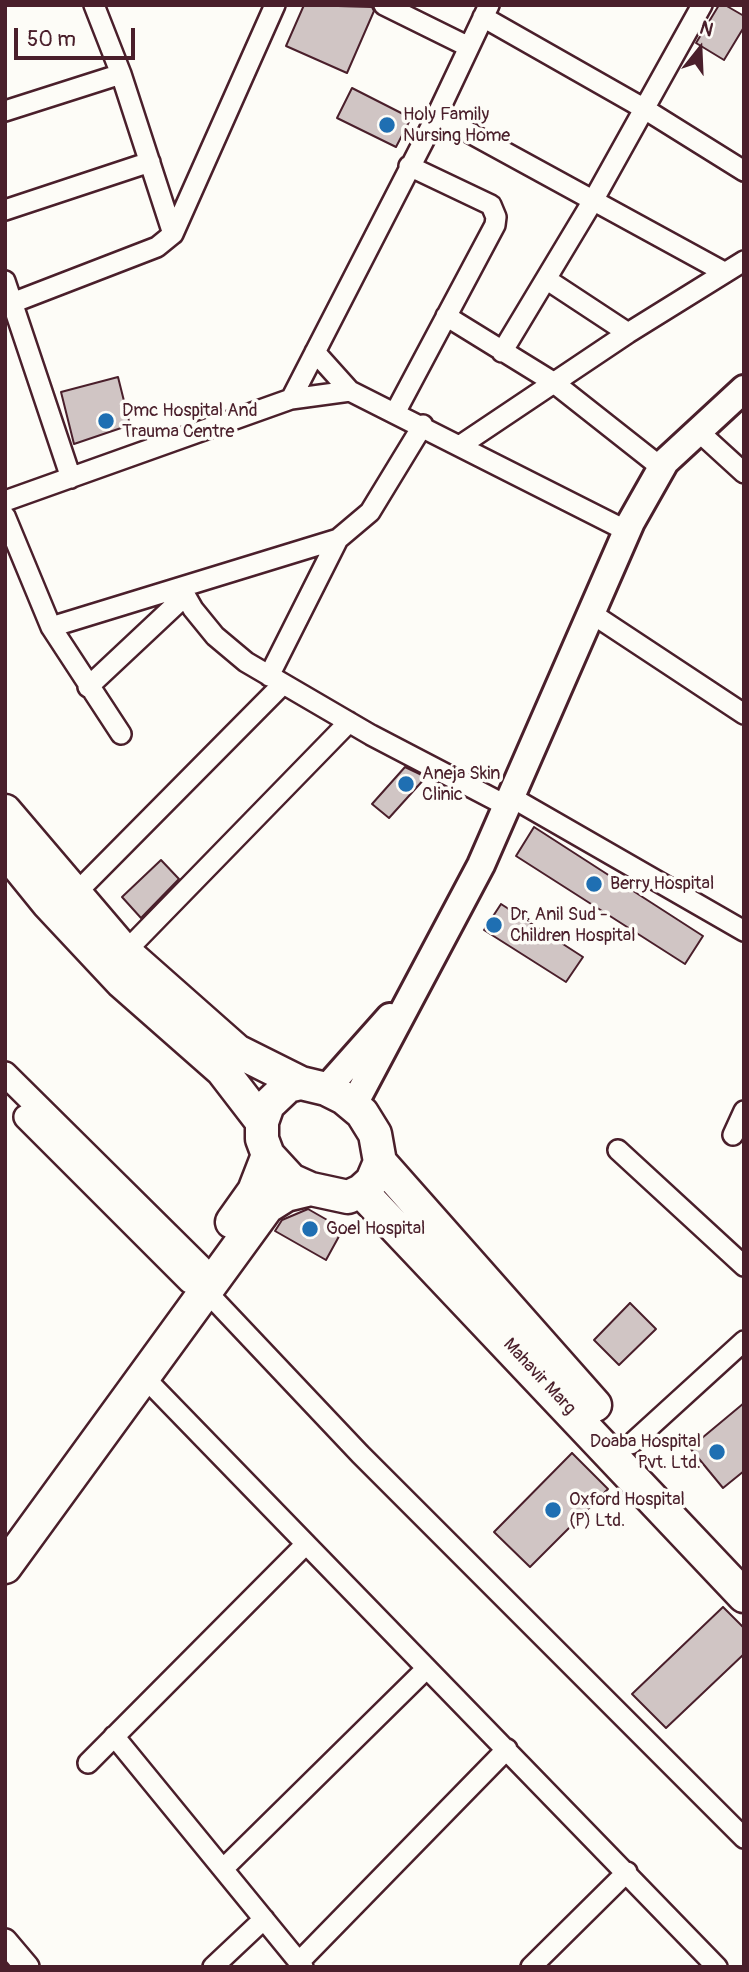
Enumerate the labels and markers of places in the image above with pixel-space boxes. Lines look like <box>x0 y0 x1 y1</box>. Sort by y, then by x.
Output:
place label: Holy Family Nursing Home <box>403 104 510 146</box>
marker: Holy Family Nursing Home <box>377 115 397 135</box>
place label: Dmc Hospital And Trauma Centre <box>122 400 258 442</box>
marker: Dmc Hospital And Trauma Centre <box>96 411 116 431</box>
place label: Aneja Skin Clinic <box>422 763 500 806</box>
marker: Aneja Skin Clinic <box>396 774 416 794</box>
place label: Berry Hospital <box>610 873 714 895</box>
marker: Berry Hospital <box>584 874 604 894</box>
place label: Dr. Anil Sud - Children Hospital <box>510 904 635 946</box>
marker: Dr. Anil Sud - Children Hospital <box>484 915 504 935</box>
place label: Goel Hospital <box>326 1218 425 1240</box>
marker: Goel Hospital <box>300 1219 320 1239</box>
place label: Doaba Hospital Pvt. Ltd. <box>590 1431 701 1474</box>
marker: Doaba Hospital Pvt. Ltd. <box>707 1442 727 1462</box>
place label: Oxford Hospital (P) Ltd. <box>569 1489 685 1532</box>
marker: Oxford Hospital (P) Ltd. <box>543 1500 563 1520</box>

